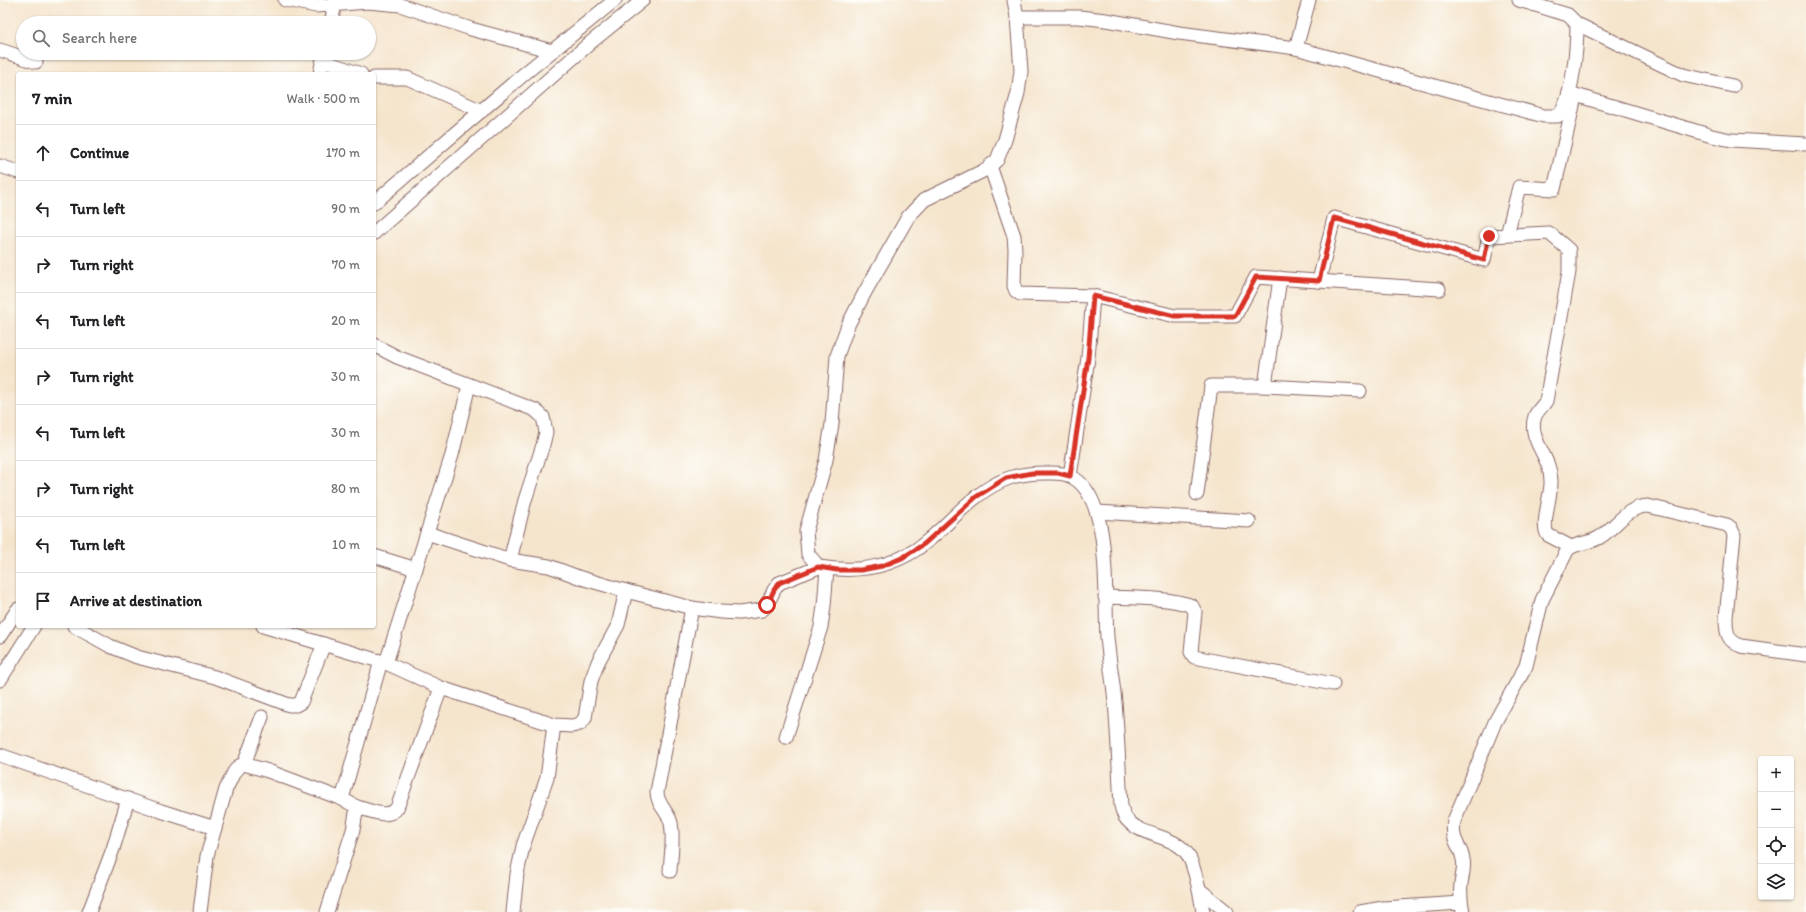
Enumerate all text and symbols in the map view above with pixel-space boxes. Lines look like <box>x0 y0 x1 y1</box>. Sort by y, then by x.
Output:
search box <box>16 16 376 60</box>
icon: search <box>30 27 52 49</box>
text: Search here <box>62 29 137 47</box>
text: 7 min <box>32 88 72 108</box>
text: Walk · 500 m <box>287 91 360 106</box>
icon: ahead <box>32 142 54 164</box>
text: Continue <box>70 144 129 162</box>
text: 170 m <box>326 145 360 160</box>
icon: left <box>32 198 54 220</box>
text: Turn left <box>70 200 125 218</box>
text: 90 m <box>331 201 360 216</box>
route end <box>1480 227 1498 245</box>
icon: right <box>32 254 54 276</box>
text: Turn right <box>70 256 134 274</box>
text: 70 m <box>332 257 360 272</box>
icon: left <box>32 310 54 332</box>
text: Turn left <box>70 312 125 330</box>
text: 20 m <box>331 313 360 328</box>
icon: right <box>32 366 54 388</box>
text: Turn right <box>70 368 134 386</box>
text: 30 m <box>331 369 360 384</box>
icon: left <box>32 422 54 444</box>
text: Turn left <box>70 424 125 442</box>
text: 30 m <box>331 425 360 440</box>
icon: right <box>32 478 54 500</box>
text: Turn right <box>70 480 134 498</box>
text: 80 m <box>331 481 360 496</box>
icon: left <box>32 534 54 556</box>
text: Turn left <box>70 536 125 554</box>
text: 10 m <box>332 537 360 552</box>
icon: arrive <box>32 590 54 612</box>
text: Arrive at destination <box>70 592 202 610</box>
route start <box>758 596 776 614</box>
map controls <box>1758 756 1794 900</box>
button: + <box>1758 756 1794 792</box>
button: − <box>1758 792 1794 828</box>
button: locate <box>1758 828 1794 864</box>
button: layers <box>1758 864 1794 900</box>

